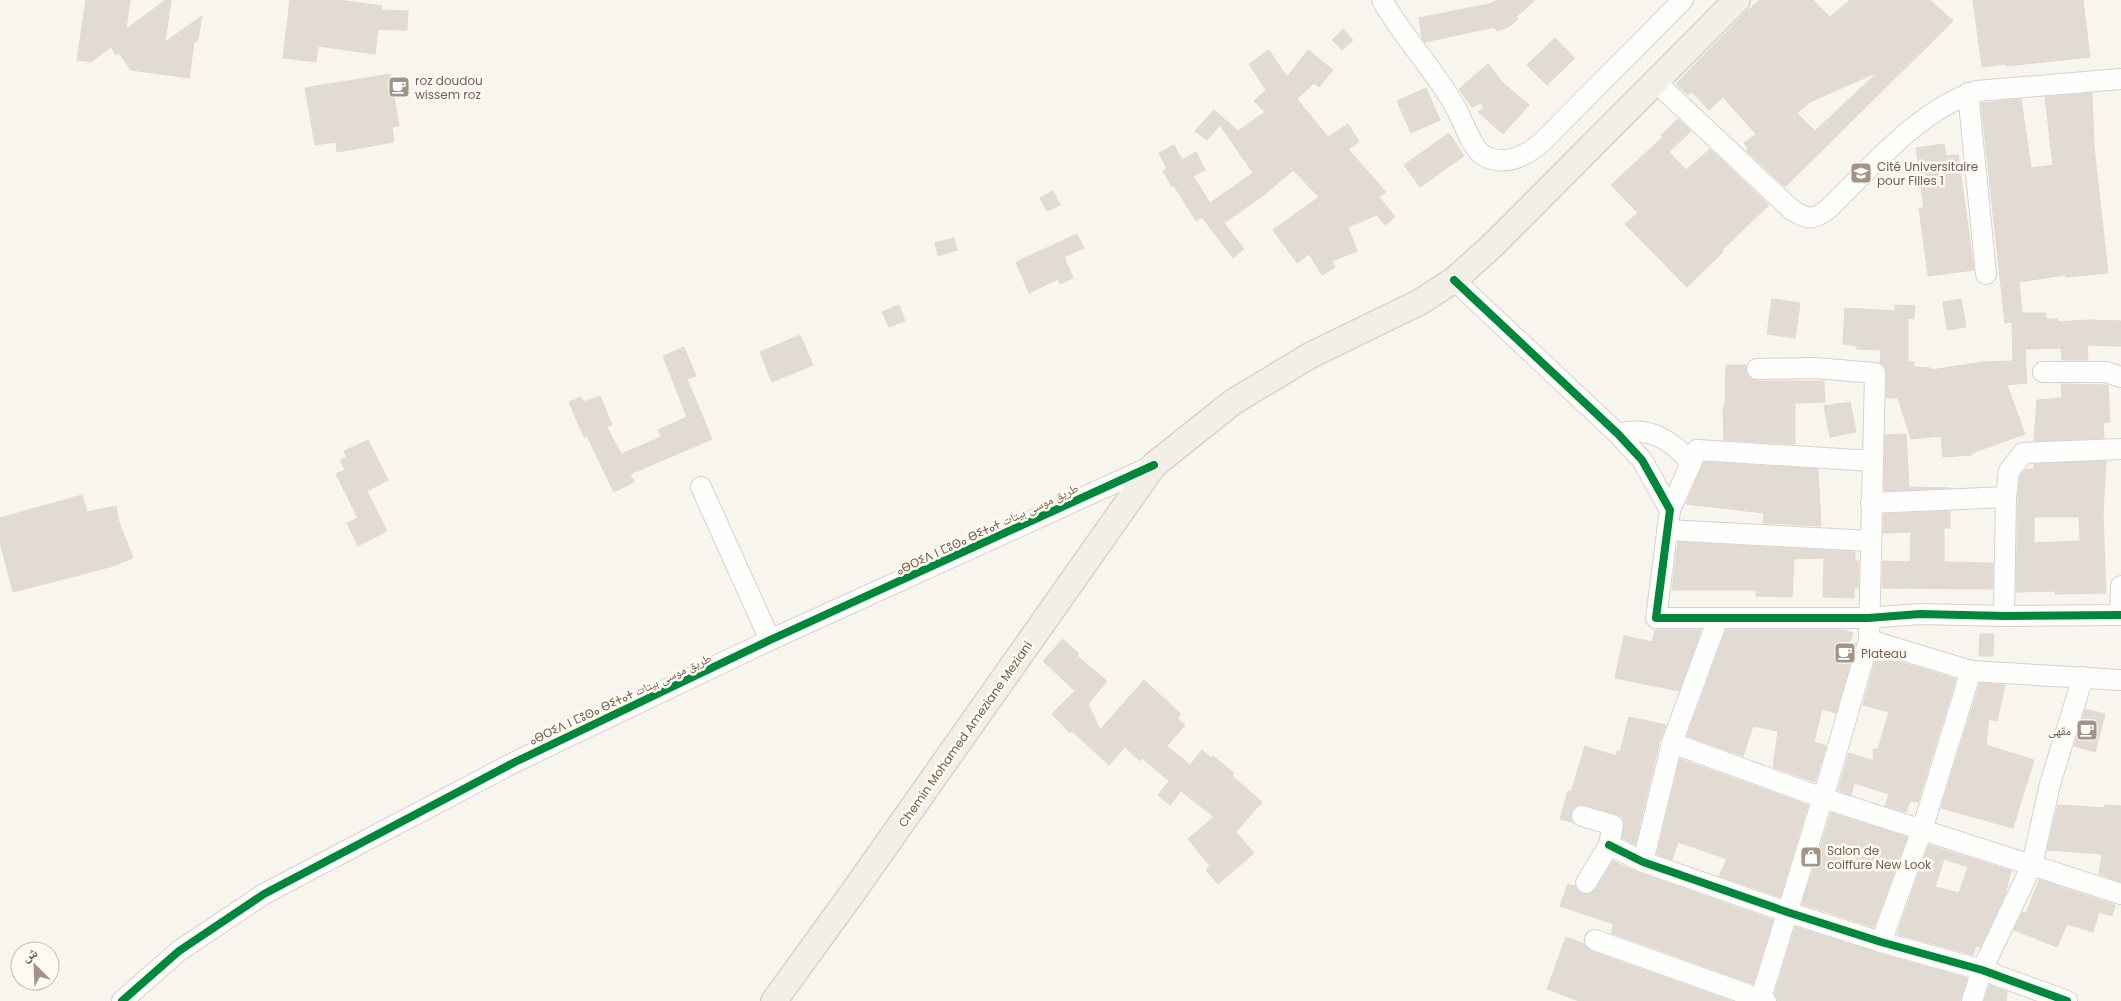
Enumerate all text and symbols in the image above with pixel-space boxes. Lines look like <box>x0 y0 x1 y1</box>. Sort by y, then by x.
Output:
place label: roz doudou wissem roz <box>415 72 483 103</box>
cafe icon: roz doudou wissem roz <box>387 75 411 99</box>
place label: Cité Universitaire pour Filles 1 <box>1877 158 1978 189</box>
school or university icon: Cité Universitaire pour Filles 1 <box>1849 161 1873 185</box>
street label: ⴰⴱⵔⵉⴷ ⵏ ⵎⵓⵙⴰ ⴱⵉⵜⴰⵜ طريق موسى بيتات <box>893 479 1081 579</box>
street label: Chemin Mohamed Ameziane Meziani <box>894 638 1036 830</box>
cafe icon: Plateau <box>1833 641 1857 665</box>
place label: Plateau <box>1861 645 1907 662</box>
street label: ⴰⴱⵔⵉⴷ ⵏ ⵎⵓⵙⴰ ⴱⵉⵜⴰⵜ طريق موسى بيتات <box>526 649 714 749</box>
cafe icon: مقهى <box>2075 718 2099 742</box>
place label: مقهى <box>2048 722 2071 739</box>
place label: Salon de coiffure New Look <box>1827 842 1932 873</box>
shop icon: Salon de coiffure New Look <box>1799 845 1823 869</box>
north arrow <box>10 941 60 991</box>
text: ش <box>19 942 41 966</box>

